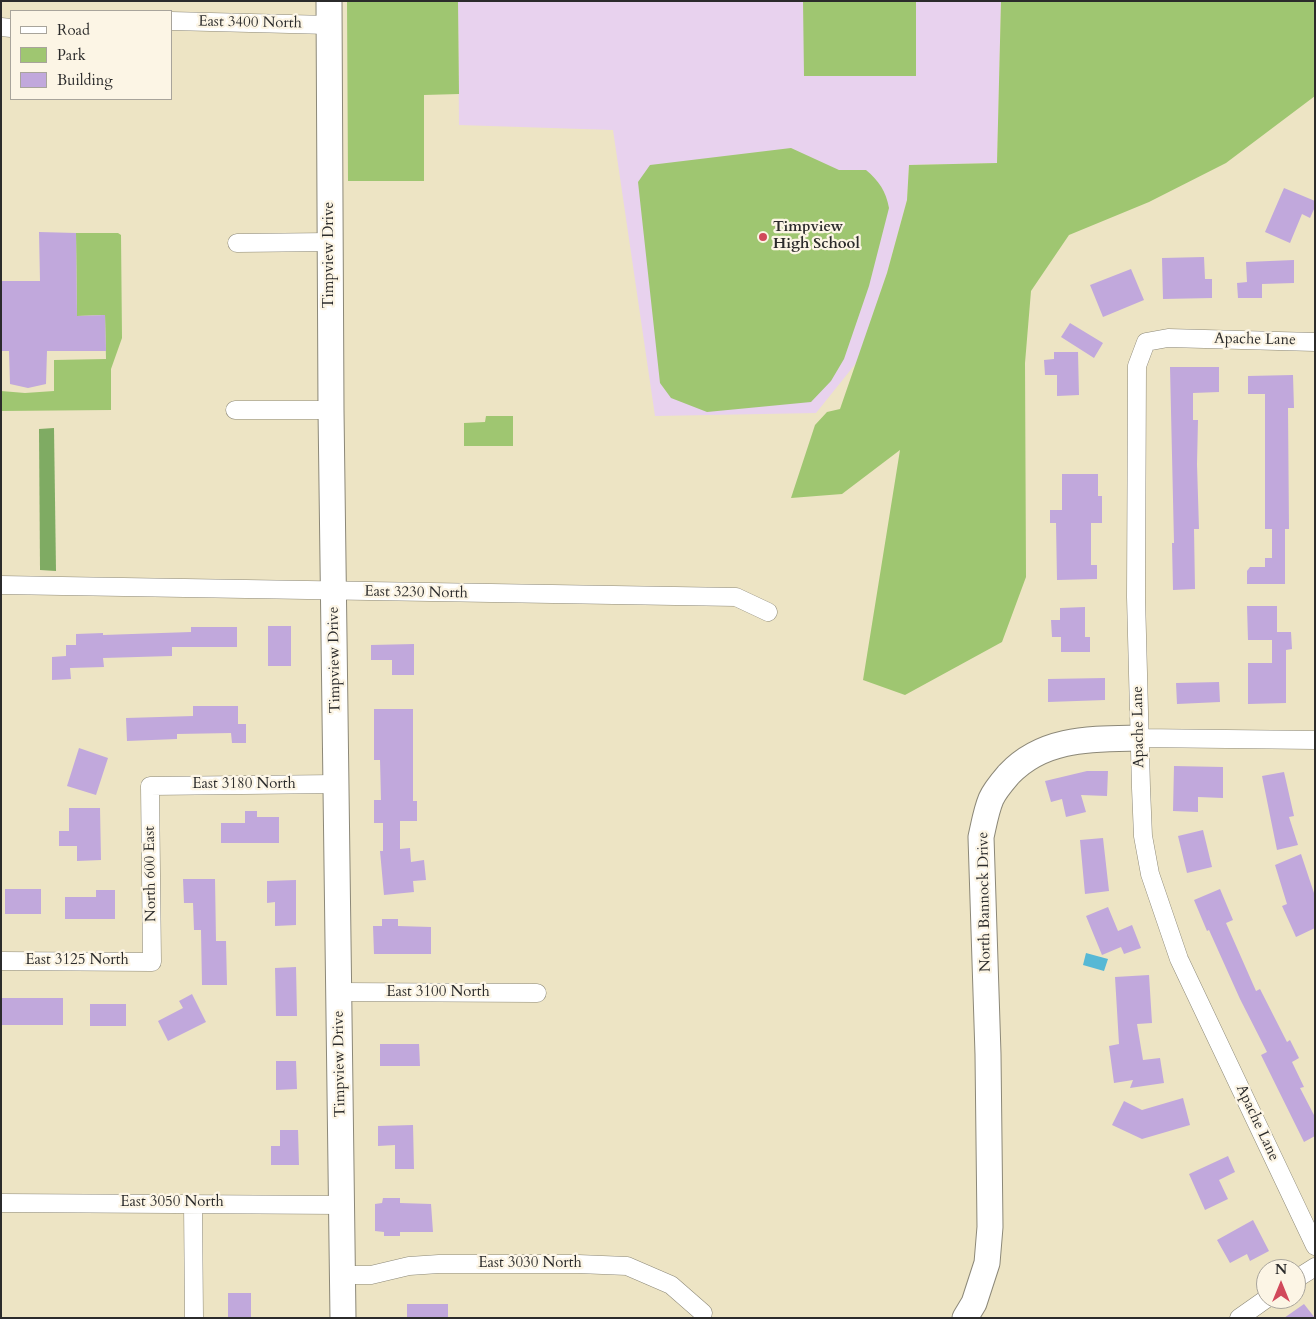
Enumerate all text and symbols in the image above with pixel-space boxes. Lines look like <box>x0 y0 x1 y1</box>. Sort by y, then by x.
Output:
legend <box>10 10 172 100</box>
street label: East 3400 North <box>198 13 302 33</box>
text: Road <box>57 20 90 40</box>
text: Park <box>57 45 86 65</box>
text: Building <box>57 70 113 90</box>
street label: Timpview Drive <box>321 202 339 308</box>
place label: Timpview High School <box>773 219 860 254</box>
marker: Timpview High School <box>757 231 769 243</box>
street label: Apache Lane <box>1214 330 1296 350</box>
street label: East 3230 North <box>364 583 468 603</box>
street label: Timpview Drive <box>325 606 345 714</box>
street label: Apache Lane <box>1129 686 1149 768</box>
street label: East 3180 North <box>192 776 296 794</box>
street label: North 600 East <box>141 826 161 922</box>
street label: North Bannock Drive <box>975 832 995 972</box>
street label: East 3125 North <box>25 952 129 970</box>
street label: East 3100 North <box>386 984 490 1002</box>
street label: Timpview Drive <box>330 1010 350 1118</box>
street label: Apache Lane <box>1232 1082 1282 1164</box>
street label: East 3050 North <box>120 1194 224 1212</box>
street label: East 3030 North <box>478 1255 582 1273</box>
north arrow <box>1256 1259 1306 1309</box>
text: N <box>1275 1260 1287 1279</box>

